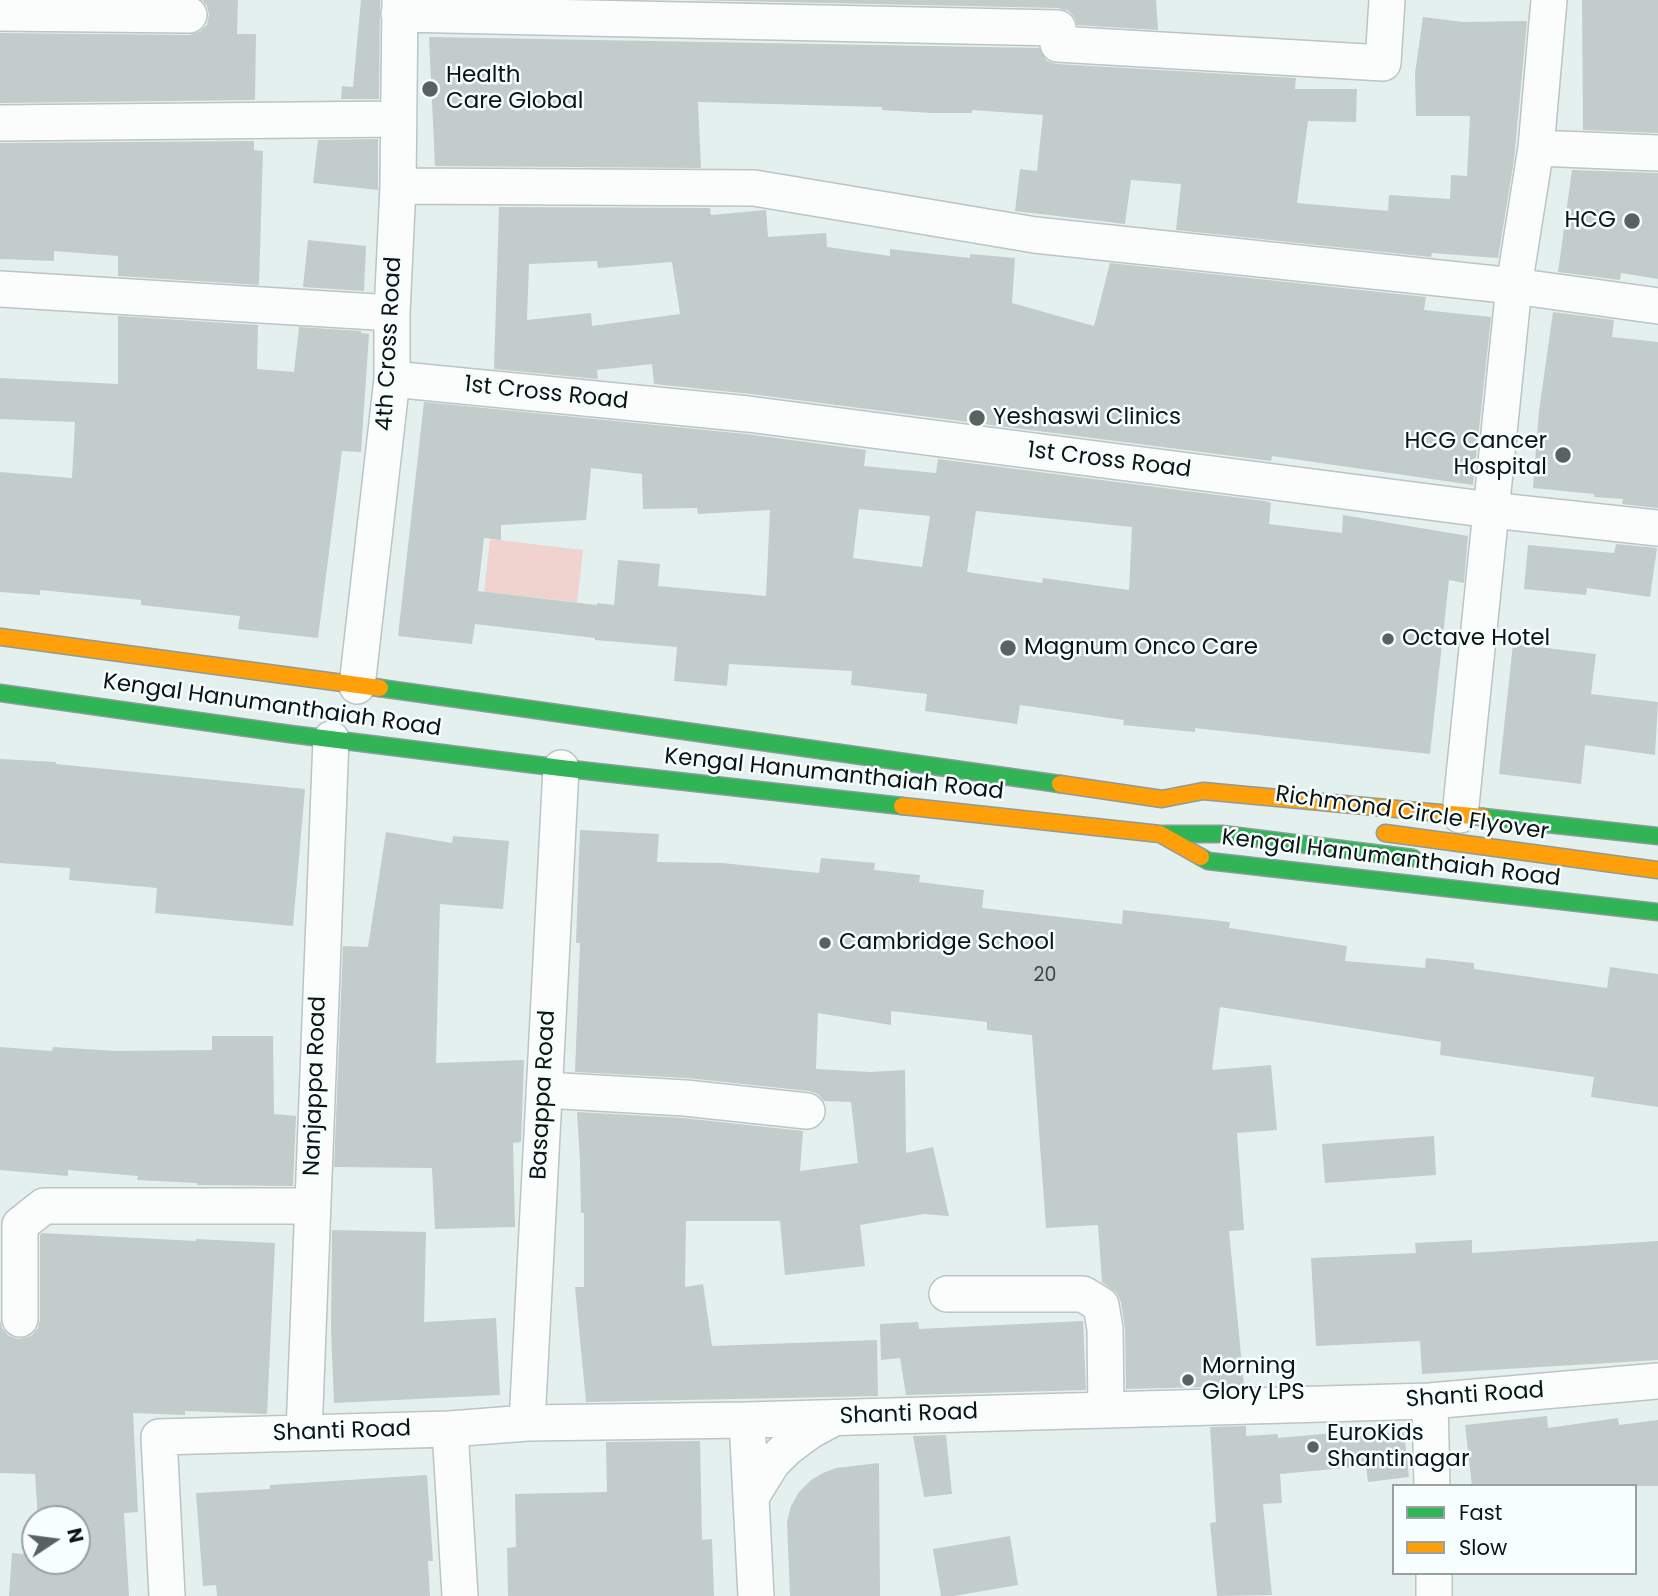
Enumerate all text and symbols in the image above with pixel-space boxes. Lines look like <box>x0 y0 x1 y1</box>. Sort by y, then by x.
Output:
place label: Health Care Global <box>446 62 583 116</box>
marker: Health Care Global <box>420 79 440 99</box>
place label: HCG <box>1564 207 1616 235</box>
marker: HCG <box>1622 211 1642 231</box>
street label: 4th Cross Road <box>372 256 408 432</box>
street label: 1st Cross Road <box>463 372 629 416</box>
place label: Yeshaswi Clinics <box>993 404 1181 432</box>
marker: Yeshaswi Clinics <box>967 408 987 428</box>
place label: HCG Cancer Hospital <box>1404 428 1547 482</box>
street label: 1st Cross Road <box>1025 437 1193 485</box>
marker: HCG Cancer Hospital <box>1553 445 1573 465</box>
place label: Octave Hotel <box>1402 625 1550 653</box>
marker: Octave Hotel <box>1380 631 1396 647</box>
place label: Magnum Onco Care <box>1024 634 1258 662</box>
marker: Magnum Onco Care <box>998 638 1018 658</box>
street label: Kengal Hanumanthaiah Road <box>101 669 443 743</box>
street label: Kengal Hanumanthaiah Road <box>663 743 1005 807</box>
street label: Richmond Circle Flyover <box>1274 781 1550 847</box>
street label: Kengal Hanumanthaiah Road <box>1220 825 1562 893</box>
place label: Cambridge School <box>839 929 1055 957</box>
marker: Cambridge School <box>817 935 833 951</box>
house number: 20 <box>1034 965 1056 987</box>
street label: Nanjappa Road <box>299 995 333 1177</box>
street label: Basappa Road <box>526 1010 562 1180</box>
place label: Morning Glory LPS <box>1202 1353 1305 1407</box>
marker: Morning Glory LPS <box>1180 1372 1196 1388</box>
street label: Shanti Road <box>1405 1377 1545 1415</box>
street label: Shanti Road <box>839 1399 979 1431</box>
street label: Shanti Road <box>272 1416 412 1448</box>
place label: EuroKids Shantinagar <box>1327 1420 1469 1474</box>
marker: EuroKids Shantinagar <box>1305 1439 1321 1455</box>
legend <box>1392 1484 1637 1575</box>
text: Fast <box>1459 1498 1502 1527</box>
north arrow <box>21 1505 91 1575</box>
text: N <box>60 1526 90 1546</box>
text: Slow <box>1459 1533 1507 1562</box>

